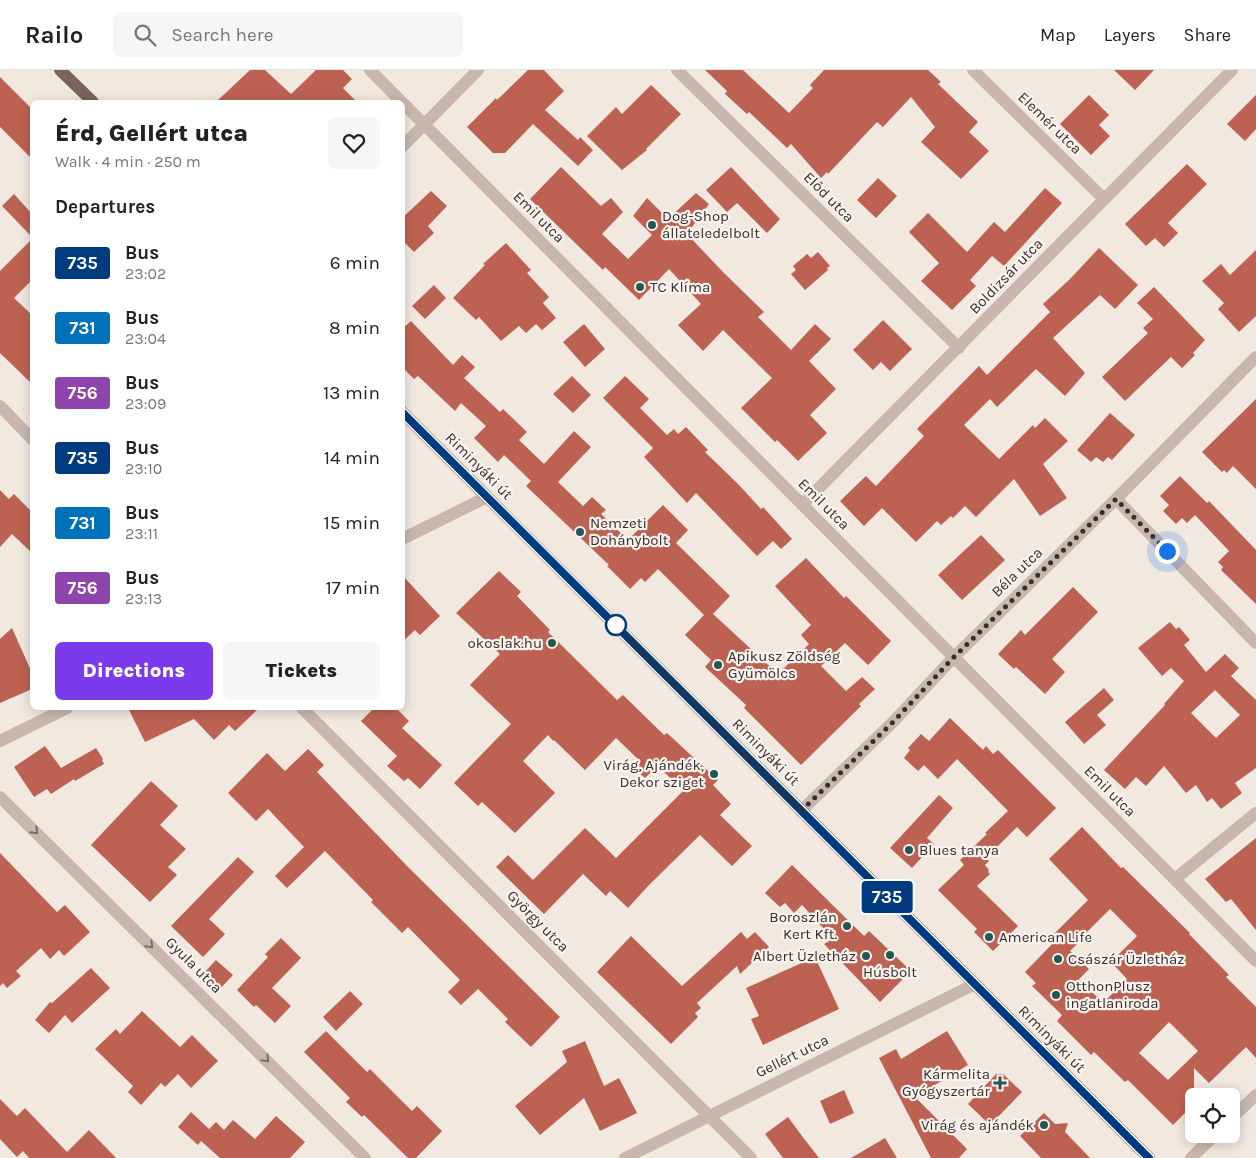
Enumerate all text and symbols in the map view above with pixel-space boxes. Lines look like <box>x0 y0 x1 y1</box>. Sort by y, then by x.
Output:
search box <box>113 12 463 57</box>
text: Railo <box>25 21 83 49</box>
icon: search <box>131 21 159 49</box>
text: Search here <box>171 24 273 46</box>
text: Map <box>1040 24 1076 46</box>
text: Layers <box>1104 24 1156 46</box>
text: Share <box>1184 24 1231 46</box>
street label: Elemér utca <box>1014 88 1086 158</box>
button: heart <box>328 117 380 169</box>
text: Érd, Gellért utca <box>55 119 248 147</box>
text: Walk · 4 min · 250 m <box>55 152 201 171</box>
street label: Előd utca <box>800 168 858 226</box>
street label: Emil utca <box>510 188 568 246</box>
text: Departures <box>55 196 155 218</box>
place label: Dog-Shop állateledelbolt <box>662 207 760 242</box>
marker: Dog-Shop állateledelbolt <box>646 219 658 231</box>
street label: Boldizsár utca <box>965 234 1047 318</box>
text: Bus <box>125 242 159 264</box>
text: 735 <box>67 252 98 274</box>
text: 6 min <box>330 252 380 274</box>
text: 23:02 <box>125 264 166 283</box>
place label: TC Klíma <box>650 278 710 296</box>
marker: TC Klíma <box>634 281 646 293</box>
text: Bus <box>125 307 159 329</box>
text: 731 <box>69 317 96 339</box>
text: 8 min <box>329 317 380 339</box>
text: 23:04 <box>125 329 166 348</box>
text: Bus <box>125 372 159 394</box>
text: 756 <box>67 382 98 404</box>
text: 13 min <box>323 382 380 404</box>
text: 23:09 <box>125 394 166 413</box>
street label: Riminyáki út <box>442 429 517 504</box>
text: Bus <box>125 437 159 459</box>
text: 735 <box>67 447 98 469</box>
text: 14 min <box>324 447 380 469</box>
text: 23:10 <box>125 459 162 478</box>
street label: Emil utca <box>795 475 853 533</box>
text: Bus <box>125 502 159 524</box>
text: 731 <box>69 512 96 534</box>
text: 15 min <box>324 512 380 534</box>
place label: Nemzeti Dohánybolt <box>590 514 669 549</box>
text: 23:11 <box>125 524 158 543</box>
marker: Nemzeti Dohánybolt <box>574 526 586 538</box>
your location <box>1155 539 1180 564</box>
street label: Béla utca <box>988 543 1046 601</box>
text: Bus <box>125 567 159 589</box>
text: 756 <box>67 577 98 599</box>
text: 17 min <box>325 577 380 599</box>
text: 23:13 <box>125 589 162 608</box>
unlabelled marker <box>605 614 627 636</box>
place label: okoslak.hu <box>468 634 542 652</box>
marker: okoslak.hu <box>546 637 558 649</box>
button: Directions <box>55 642 213 700</box>
button: Tickets <box>223 642 380 700</box>
place label: Apikusz Zöldség Gyümölcs <box>728 647 841 682</box>
marker: Apikusz Zöldség Gyümölcs <box>712 659 724 671</box>
street label: Riminyáki út <box>729 715 804 790</box>
place label: Virág, Ajándék, Dekor sziget <box>603 756 704 791</box>
street label: Emil utca <box>1081 762 1139 820</box>
marker: Virág, Ajándék, Dekor sziget <box>708 768 720 780</box>
one-way arrow <box>29 825 38 834</box>
place label: Blues tanya <box>919 841 999 859</box>
marker: Blues tanya <box>903 844 915 856</box>
line badge: 735 <box>858 881 916 913</box>
street label: György utca <box>503 886 573 956</box>
text: 735 <box>872 886 902 908</box>
place label: Boroszlán Kert Kft. <box>769 908 837 943</box>
marker: Boroszlán Kert Kft. <box>841 920 853 932</box>
place label: American Life <box>999 928 1092 946</box>
marker: American Life <box>983 931 995 943</box>
street label: Gyula utca <box>162 933 226 997</box>
one-way arrow <box>145 939 154 948</box>
place label: Albert Üzletház <box>753 947 856 965</box>
marker: Húsbolt <box>884 949 896 961</box>
marker: Albert Üzletház <box>860 950 872 962</box>
place label: Császár Üzletház <box>1068 950 1184 968</box>
marker: Császár Üzletház <box>1052 953 1064 965</box>
place label: Húsbolt <box>863 963 917 981</box>
place label: OtthonPlusz ingatlaniroda <box>1066 977 1159 1012</box>
marker: OtthonPlusz ingatlaniroda <box>1050 989 1062 1001</box>
street label: Riminyáki út <box>1015 1002 1090 1077</box>
street label: Gellért utca <box>753 1031 831 1081</box>
one-way arrow <box>260 1053 269 1062</box>
place label: Kármelita Gyógyszertár <box>902 1065 991 1100</box>
marker: Kármelita Gyógyszertár <box>994 1077 1006 1089</box>
map controls <box>1185 1088 1240 1143</box>
button: locate <box>1185 1088 1240 1143</box>
place label: Virág és ajándék <box>921 1116 1034 1134</box>
marker: Virág és ajándék <box>1038 1119 1050 1131</box>

